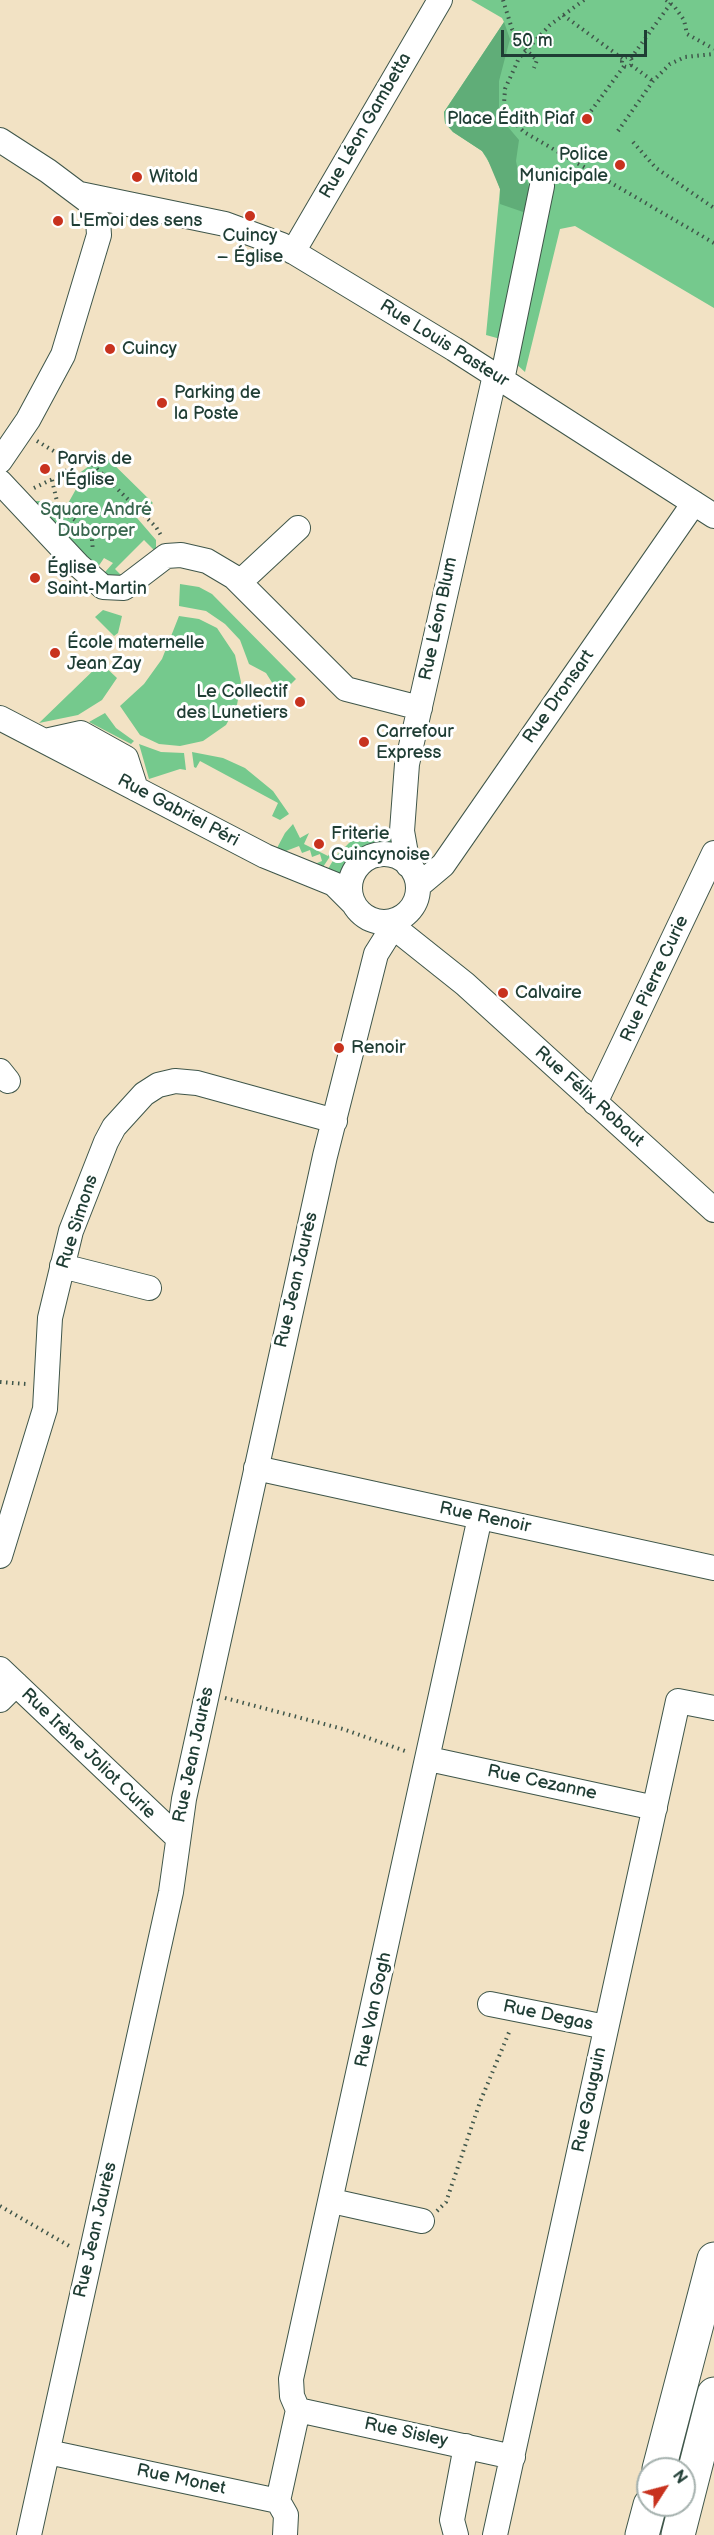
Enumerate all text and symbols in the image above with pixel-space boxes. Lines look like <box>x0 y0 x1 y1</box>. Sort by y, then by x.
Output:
scale bar <box>504 18 650 56</box>
text: 50 m <box>512 30 553 51</box>
street label: Rue Léon Gambetta <box>316 49 416 203</box>
place label: Place Édith Piaf <box>447 108 575 130</box>
marker: Place Édith Piaf <box>580 112 594 126</box>
place label: Police Municipale <box>519 144 608 186</box>
marker: Police Municipale <box>613 158 627 172</box>
place label: Witold <box>149 166 198 188</box>
marker: Witold <box>130 170 144 184</box>
marker: Cuincy – Église <box>243 209 257 223</box>
place label: L'Emoi des sens <box>70 210 202 232</box>
marker: L'Emoi des sens <box>51 214 65 228</box>
place label: Cuincy – Église <box>217 225 283 268</box>
street label: Rue Louis Pasteur <box>375 296 513 392</box>
place label: Cuincy <box>122 338 177 360</box>
marker: Cuincy <box>103 342 117 356</box>
place label: Parking de la Poste <box>174 382 261 424</box>
marker: Parking de la Poste <box>155 396 169 410</box>
place label: Parvis de l'Église <box>57 448 132 490</box>
marker: Parvis de l'Église <box>38 462 52 476</box>
park label: Square André Duborper <box>40 499 152 542</box>
street label: Rue Léon Blum <box>415 555 463 683</box>
place label: Église Saint-Martin <box>47 557 147 600</box>
marker: Église Saint-Martin <box>28 571 42 585</box>
place label: École maternelle Jean Zay <box>67 632 204 674</box>
marker: École maternelle Jean Zay <box>48 646 62 660</box>
street label: Rue Dronsart <box>519 646 599 748</box>
place label: Le Collectif des Lunetiers <box>176 681 288 724</box>
marker: Le Collectif des Lunetiers <box>293 695 307 709</box>
place label: Carrefour Express <box>376 721 454 764</box>
marker: Carrefour Express <box>357 735 371 749</box>
street label: Rue Gabriel Péri <box>114 770 242 852</box>
place label: Friterie Cuincynoise <box>331 823 430 866</box>
marker: Friterie Cuincynoise <box>312 837 326 851</box>
street label: Rue Pierre Curie <box>616 912 694 1046</box>
place label: Calvaire <box>515 982 582 1004</box>
marker: Calvaire <box>496 986 510 1000</box>
place label: Renoir <box>351 1037 406 1059</box>
marker: Renoir <box>332 1041 346 1055</box>
street label: Rue Félix Robaut <box>530 1042 648 1152</box>
street label: Rue Simons <box>53 1172 103 1272</box>
street label: Rue Jean Jaurès <box>271 1210 323 1350</box>
street label: Rue Renoir <box>437 1498 533 1538</box>
street label: Rue Irène Joliot Curie <box>16 1684 160 1824</box>
street label: Rue Jean Jaurès <box>169 1685 219 1825</box>
street label: Rue Cezanne <box>485 1761 599 1805</box>
street label: Rue Van Gogh <box>351 1950 397 2070</box>
street label: Rue Degas <box>501 1996 595 2036</box>
street label: Rue Gauguin <box>568 2045 612 2155</box>
street label: Rue Jean Jaurès <box>70 2160 122 2300</box>
street label: Rue Sisley <box>362 2414 450 2452</box>
north arrow <box>636 2457 696 2517</box>
street label: Rue Monet <box>135 2460 227 2500</box>
text: N <box>668 2467 691 2488</box>

